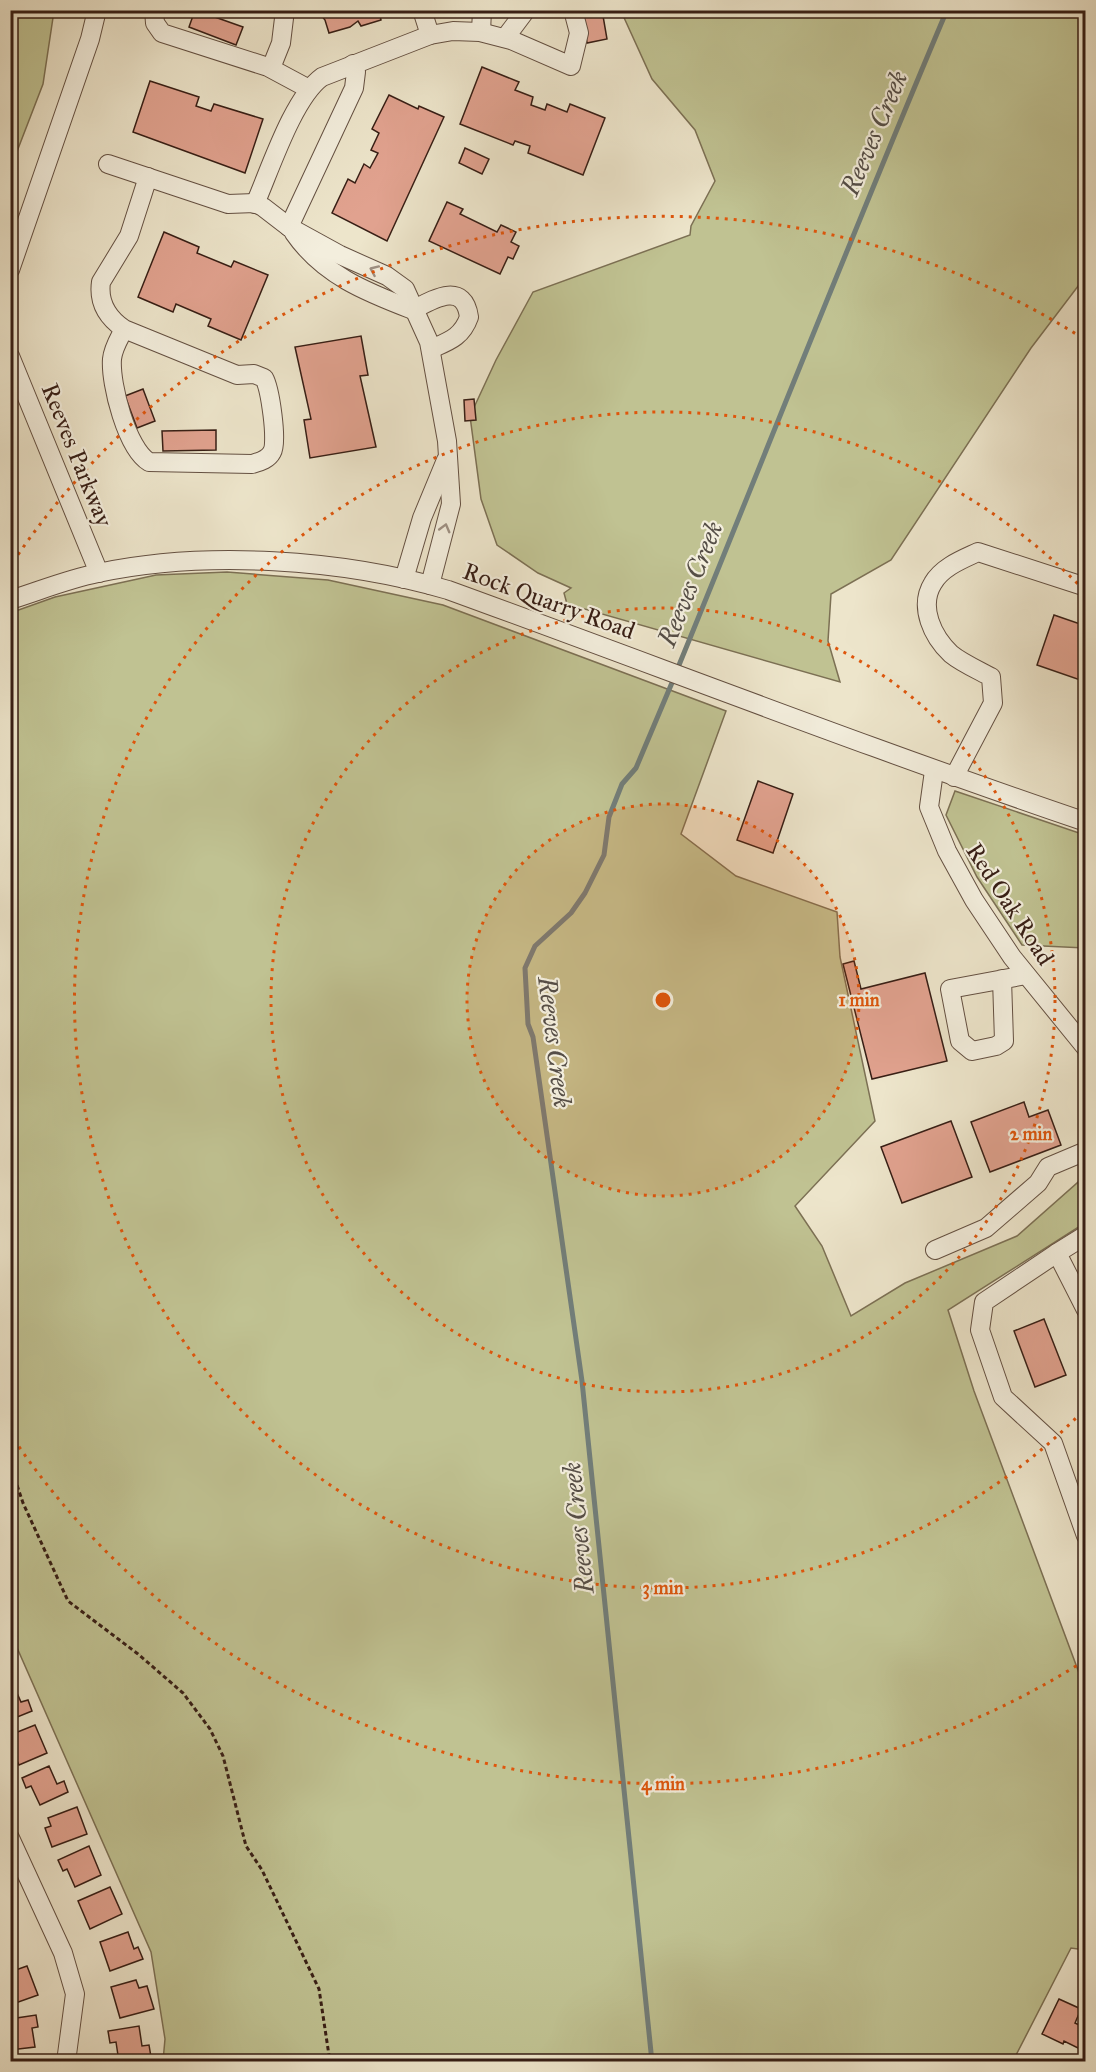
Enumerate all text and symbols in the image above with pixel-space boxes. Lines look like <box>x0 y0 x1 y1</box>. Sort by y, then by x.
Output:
water label: Reeves Creek <box>833 66 915 201</box>
one-way arrow <box>370 265 381 277</box>
street label: Reeves Parkway <box>35 379 120 532</box>
water label: Reeves Creek <box>650 516 730 652</box>
one-way arrow <box>438 524 451 534</box>
street label: Rock Quarry Road <box>459 556 639 646</box>
street label: Red Oak Road <box>959 837 1061 971</box>
water label: Reeves Creek <box>531 974 579 1110</box>
text: 1 min <box>839 989 880 1011</box>
centre of rings <box>653 990 673 1010</box>
text: 2 min <box>1010 1123 1053 1145</box>
water label: Reeves Creek <box>555 1460 601 1596</box>
text: 3 min <box>643 1577 684 1600</box>
text: 4 min <box>641 1773 685 1796</box>

